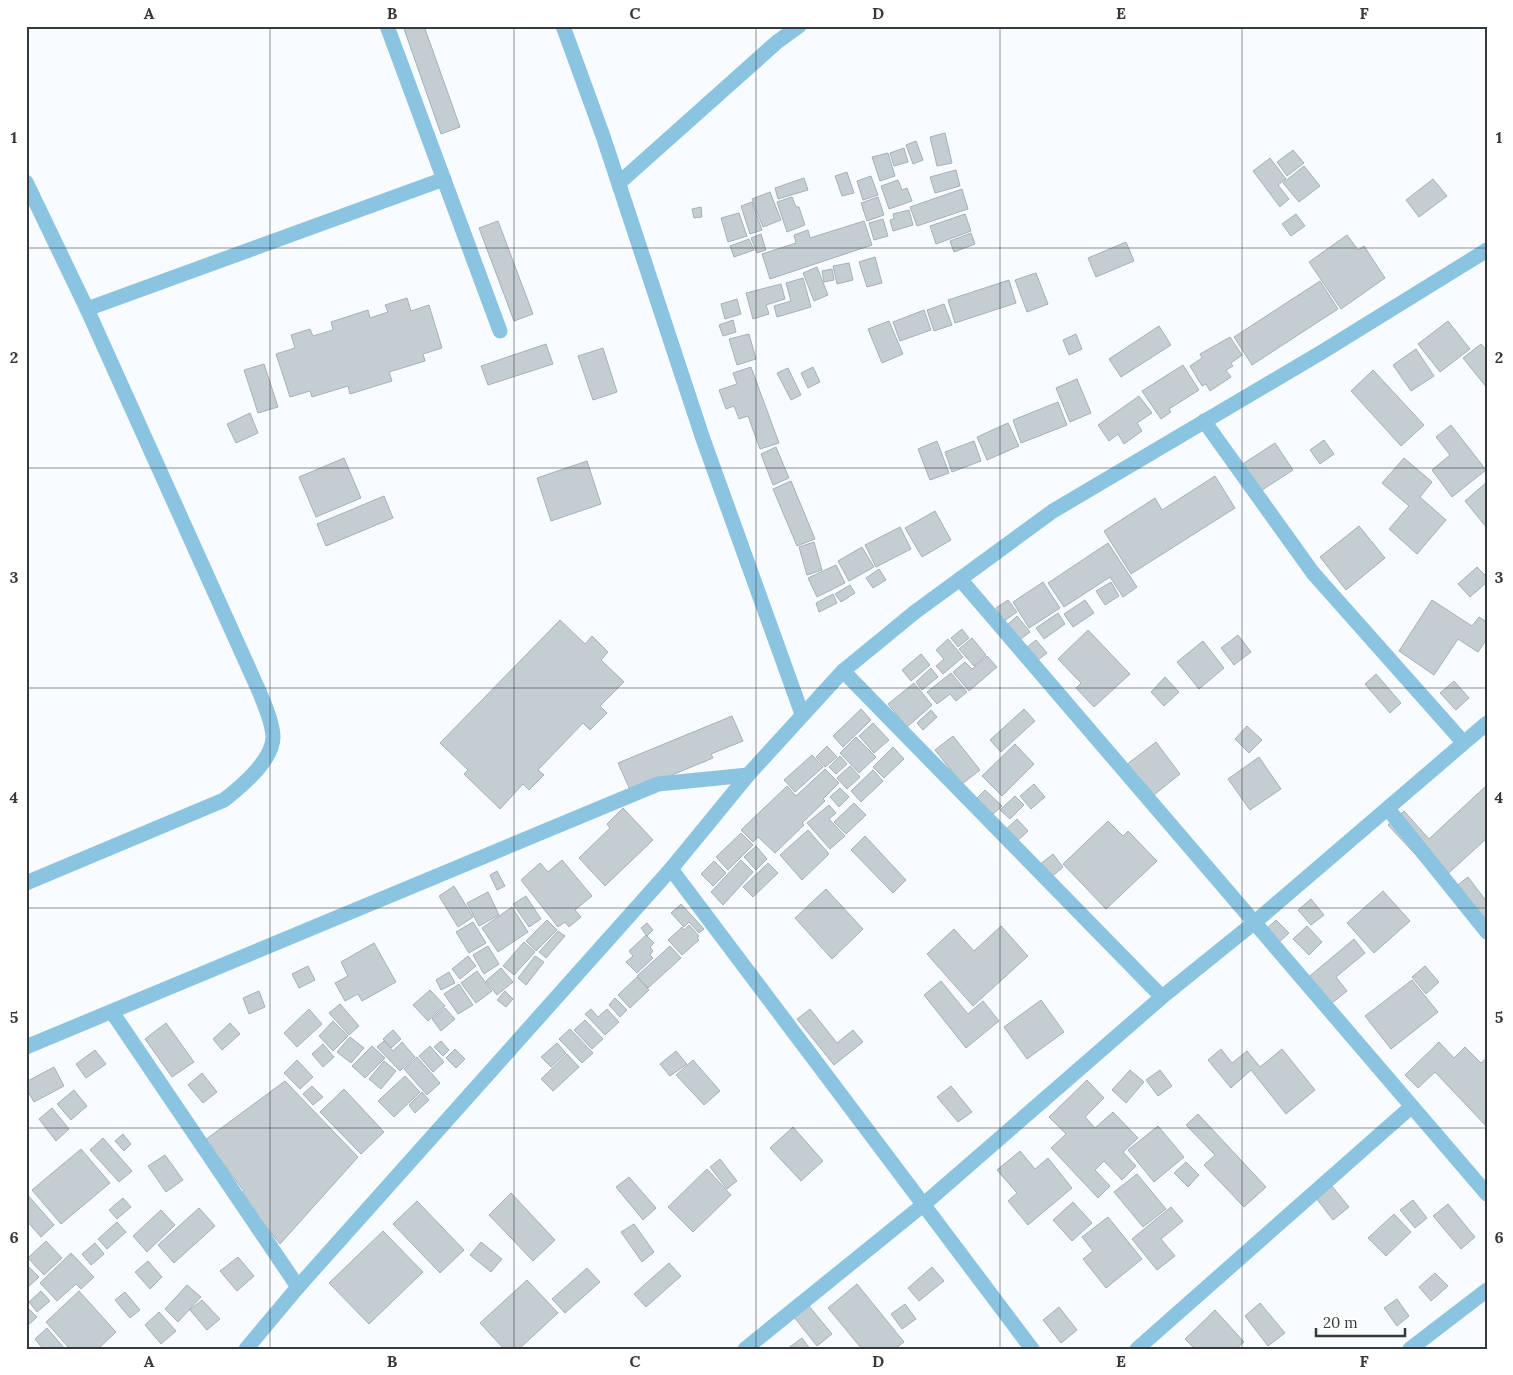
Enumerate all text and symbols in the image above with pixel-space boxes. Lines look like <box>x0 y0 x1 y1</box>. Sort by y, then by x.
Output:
text: A <box>144 3 155 23</box>
text: B <box>387 3 398 23</box>
text: C <box>629 3 641 23</box>
text: D <box>872 3 884 23</box>
text: E <box>1116 3 1126 23</box>
text: F <box>1359 3 1369 23</box>
text: 1 <box>11 127 17 147</box>
text: 1 <box>1496 127 1502 147</box>
text: 2 <box>10 347 18 367</box>
text: 2 <box>1495 347 1503 367</box>
text: 3 <box>10 567 19 587</box>
text: 3 <box>1495 567 1504 587</box>
text: 4 <box>10 787 19 807</box>
text: 4 <box>1495 787 1504 807</box>
text: 5 <box>10 1007 19 1027</box>
text: 5 <box>1495 1007 1504 1027</box>
text: 6 <box>9 1227 19 1247</box>
text: 6 <box>1494 1227 1504 1247</box>
scale bar <box>1316 1305 1404 1337</box>
text: 20 m <box>1323 1313 1358 1332</box>
text: A <box>144 1351 155 1371</box>
text: B <box>387 1351 398 1371</box>
text: C <box>629 1351 641 1371</box>
text: D <box>872 1351 884 1371</box>
text: E <box>1116 1351 1126 1371</box>
text: F <box>1359 1351 1369 1371</box>

